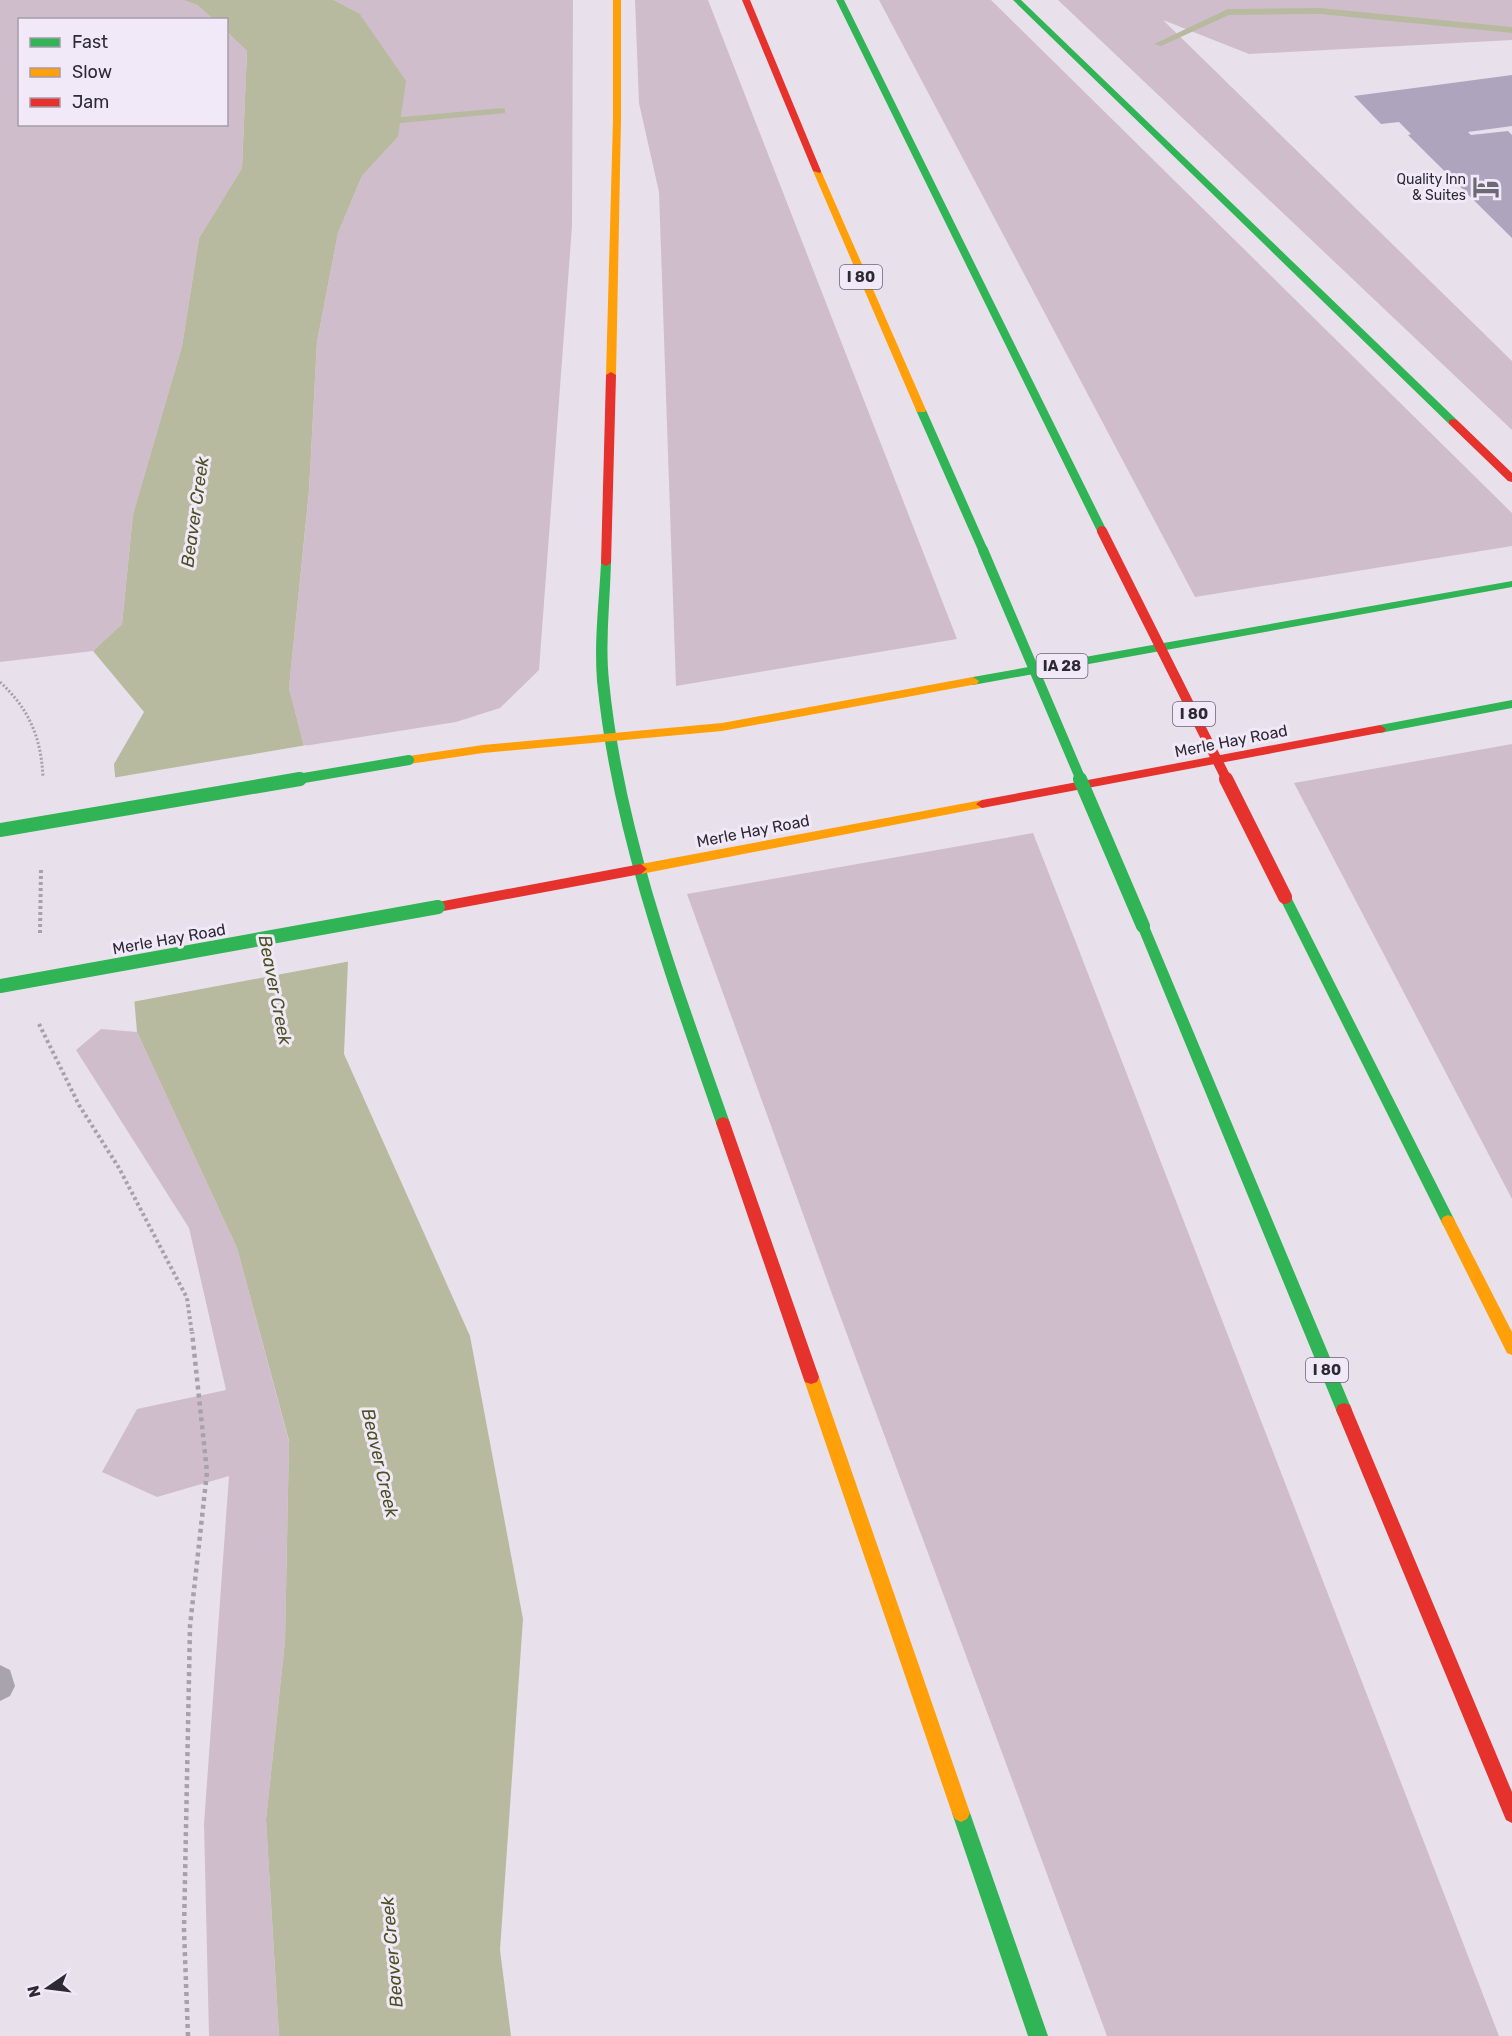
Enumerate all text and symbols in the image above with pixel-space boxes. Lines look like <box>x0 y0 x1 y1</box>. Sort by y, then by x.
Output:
legend <box>18 18 228 126</box>
text: Fast <box>72 31 108 53</box>
text: Slow <box>72 61 112 83</box>
text: Jam <box>72 91 109 113</box>
place label: Quality Inn & Suites <box>1397 171 1466 204</box>
hotel icon: Quality Inn & Suites <box>1471 172 1501 202</box>
road number: I 80 <box>840 265 882 289</box>
water label: Beaver Creek <box>176 455 214 569</box>
road number: IA 28 <box>1036 654 1088 678</box>
road number: I 80 <box>1173 702 1215 726</box>
street label: Merle Hay Road <box>1173 721 1289 761</box>
street label: Merle Hay Road <box>695 811 811 851</box>
street label: Merle Hay Road <box>111 920 227 958</box>
water label: Beaver Creek <box>254 933 297 1047</box>
road number: I 80 <box>1306 1358 1348 1382</box>
water label: Beaver Creek <box>357 1406 403 1520</box>
water label: Beaver Creek <box>376 1895 408 2008</box>
north arrow <box>18 1958 78 2018</box>
text: N <box>23 1984 45 1999</box>

